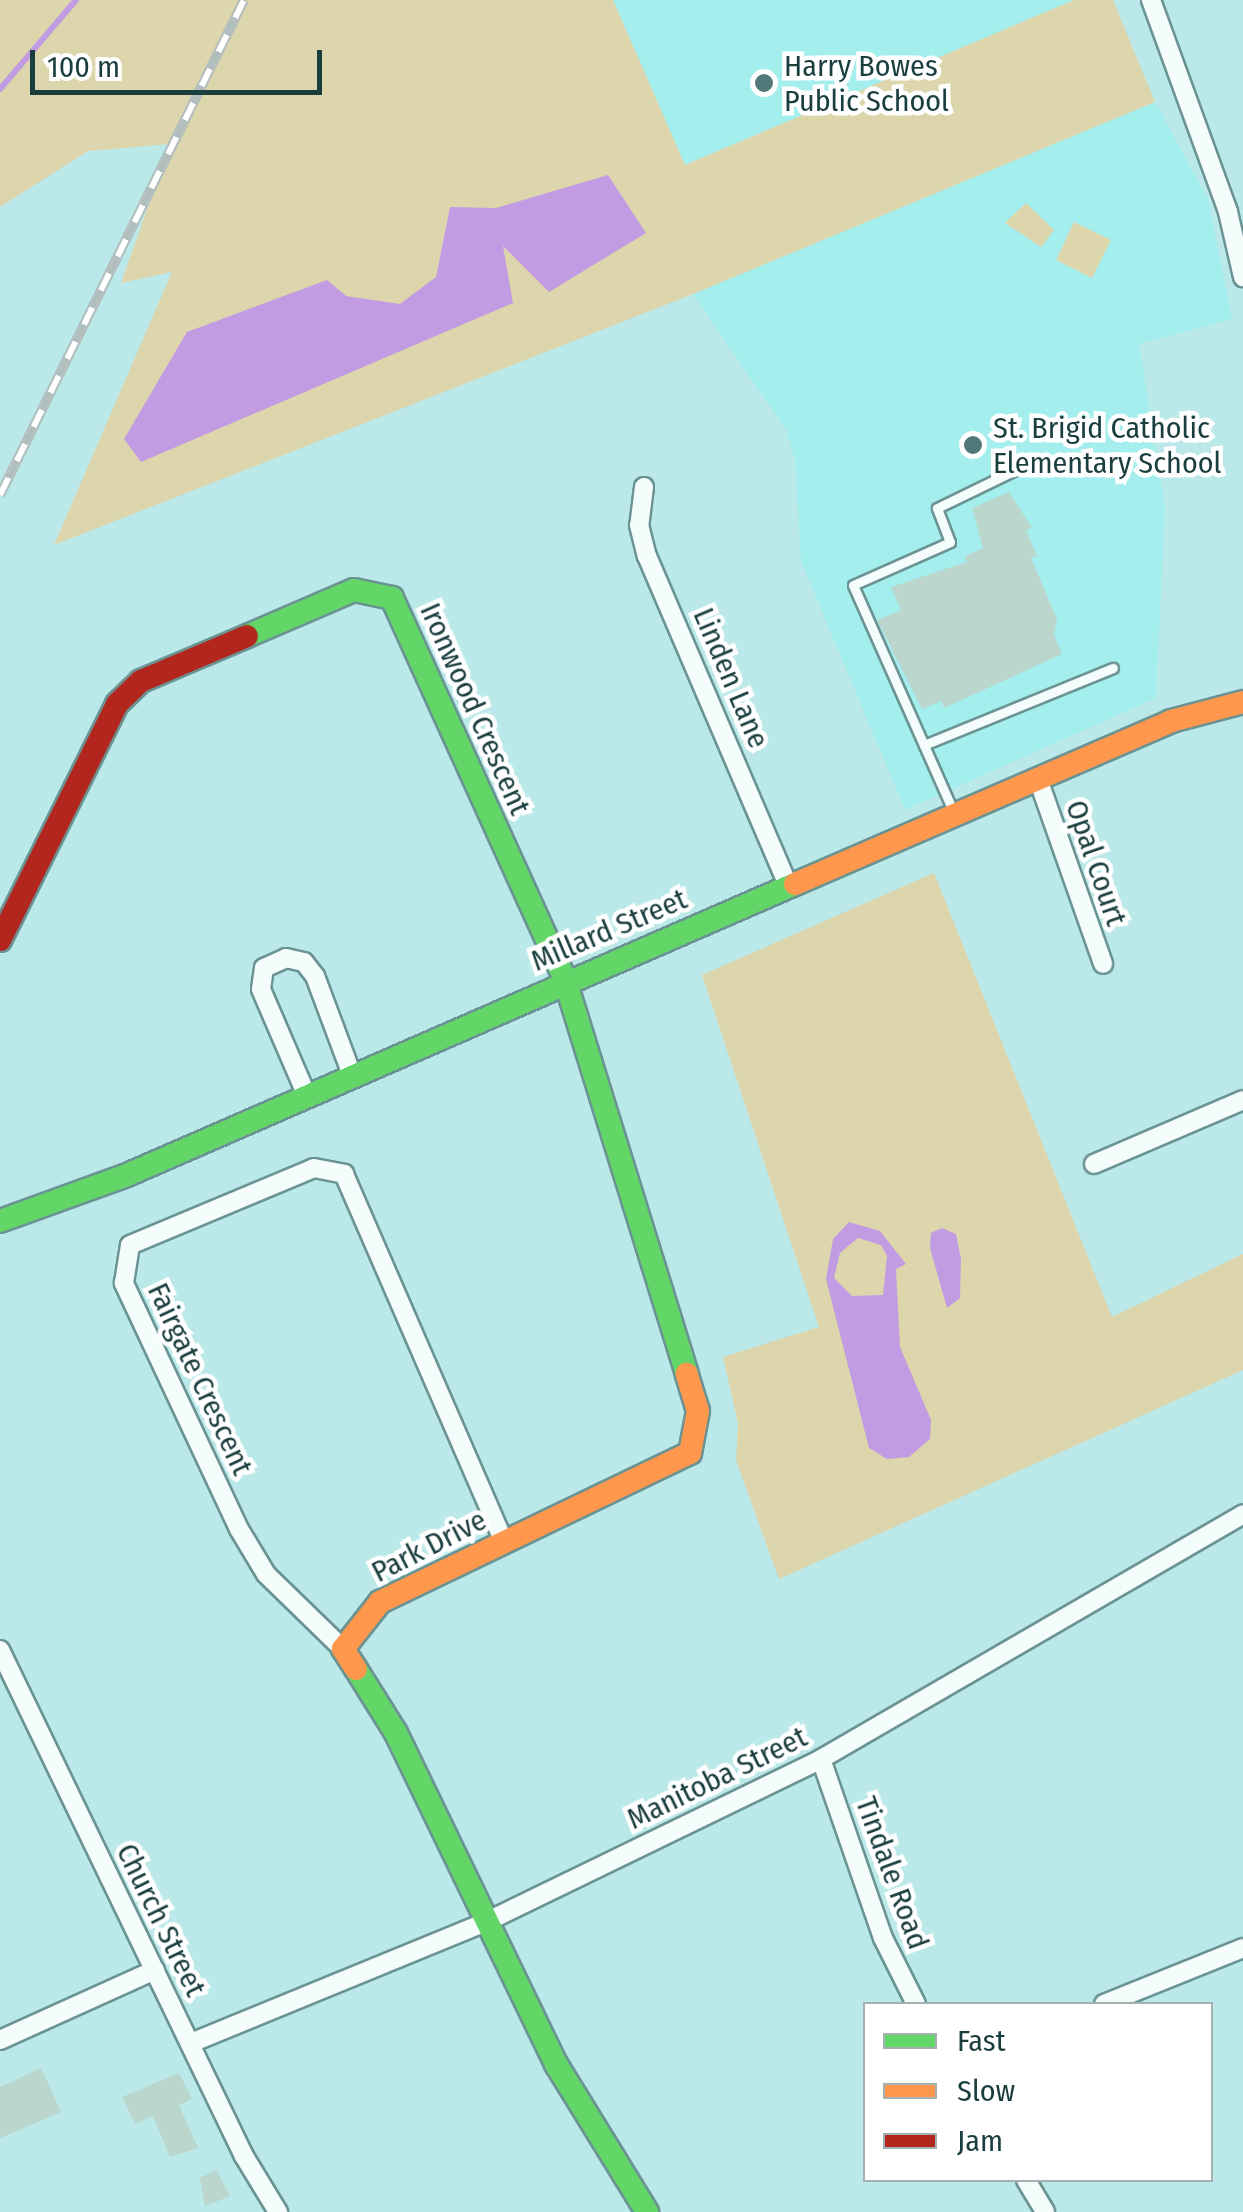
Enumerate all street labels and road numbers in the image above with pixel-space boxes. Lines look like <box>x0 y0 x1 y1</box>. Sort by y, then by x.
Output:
street label: Ironwood Crescent <box>412 597 538 821</box>
street label: Linden Lane <box>685 602 777 754</box>
street label: Opal Court <box>1058 796 1134 930</box>
street label: Millard Street <box>526 881 692 979</box>
street label: Fairgate Crescent <box>140 1277 260 1481</box>
street label: Park Drive <box>366 1502 492 1590</box>
street label: Manitoba Street <box>621 1719 813 1837</box>
street label: Tindale Road <box>848 1792 936 1954</box>
street label: Church Street <box>109 1838 213 2002</box>

